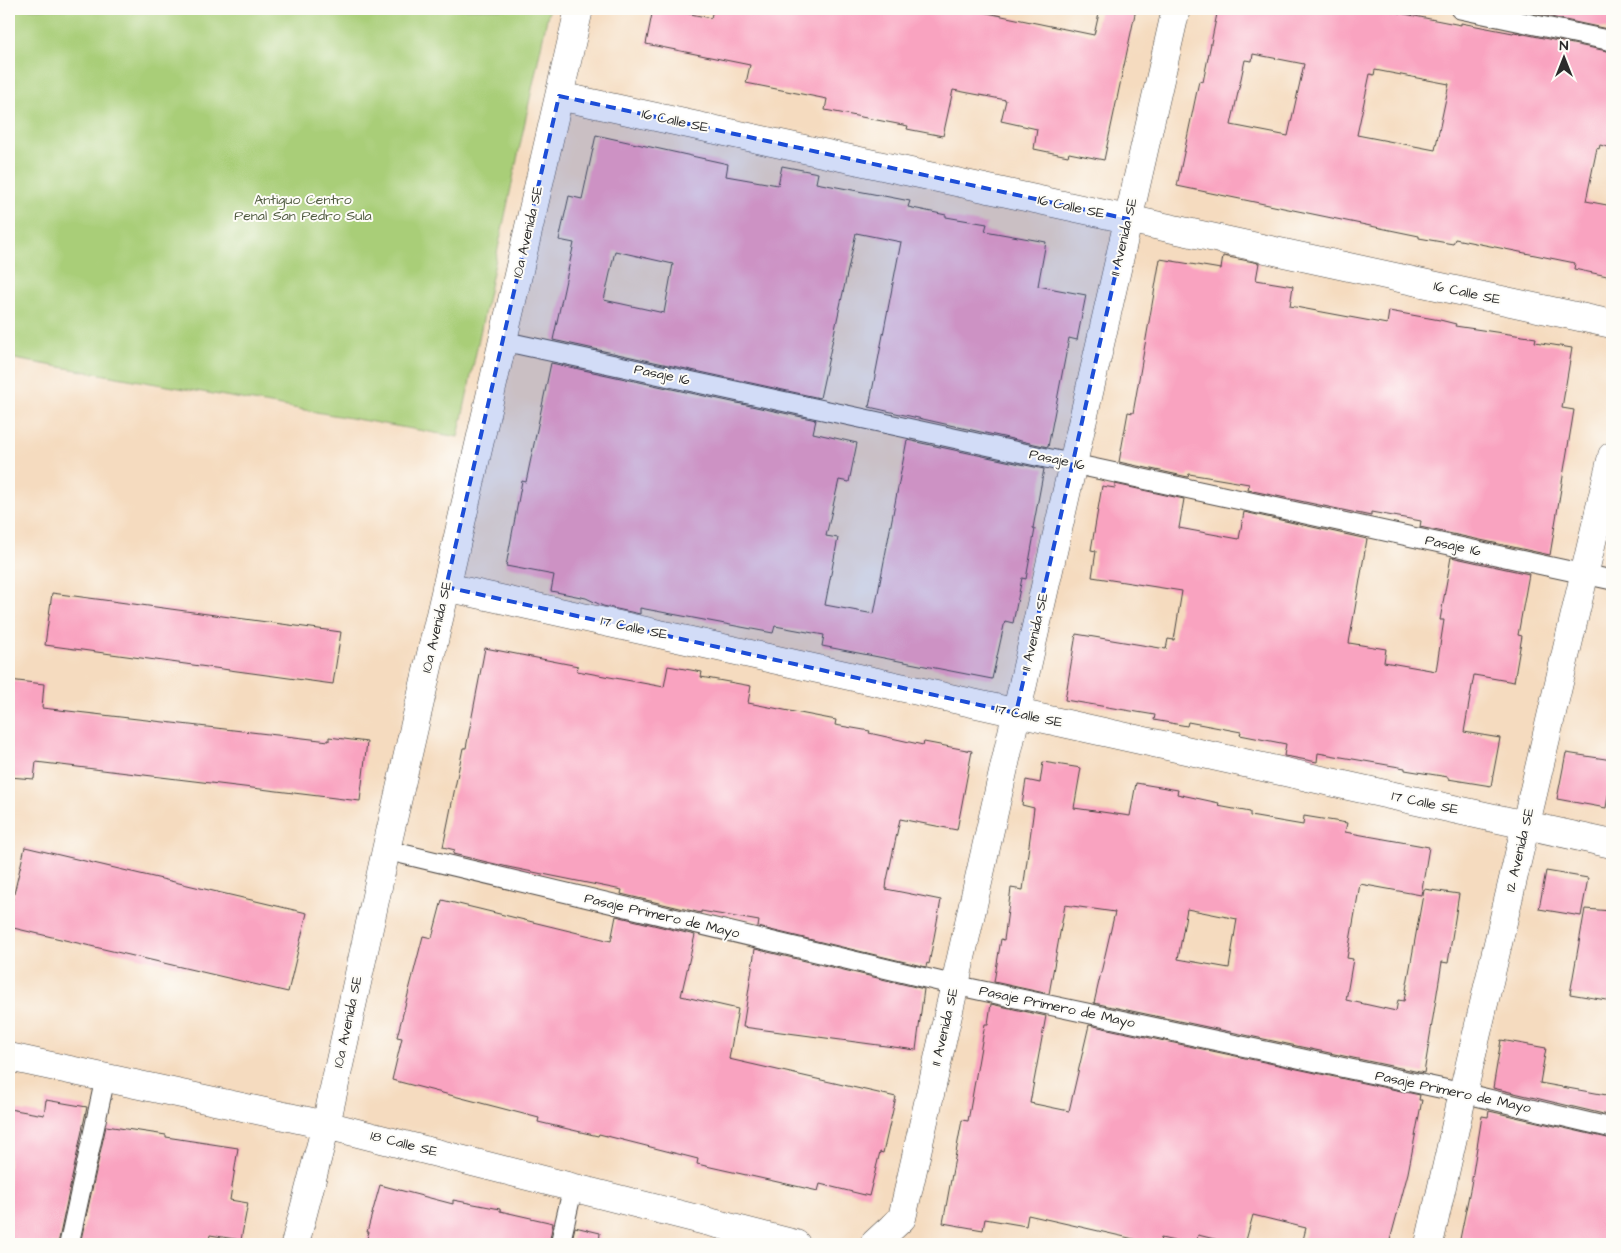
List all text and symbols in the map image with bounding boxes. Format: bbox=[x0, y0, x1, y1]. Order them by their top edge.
north arrow bbox=[1538, 32, 1588, 82]
text: N bbox=[1560, 36, 1569, 56]
street label: 16 Calle SE bbox=[640, 104, 711, 138]
street label: 10a Avenida SE bbox=[508, 184, 548, 280]
park label: Antiguo Centro Penal San Pedro Sula bbox=[234, 190, 372, 226]
street label: 16 Calle SE bbox=[1036, 190, 1107, 224]
street label: 11 Avenida SE bbox=[1105, 195, 1143, 278]
street label: 16 Calle SE bbox=[1432, 276, 1503, 310]
street label: Pasaje 16 bbox=[632, 359, 692, 391]
street label: Pasaje 16 bbox=[1027, 444, 1087, 476]
street label: Pasaje 16 bbox=[1423, 530, 1483, 562]
street label: 10a Avenida SE bbox=[417, 579, 457, 675]
street label: 11 Avenida SE bbox=[1016, 590, 1054, 673]
street label: 17 Calle SE bbox=[599, 611, 670, 645]
street label: 17 Calle SE bbox=[994, 699, 1065, 733]
street label: 17 Calle SE bbox=[1390, 786, 1461, 820]
street label: 12 Avenida SE bbox=[1501, 805, 1540, 894]
street label: Pasaje Primero de Mayo bbox=[582, 888, 742, 944]
street label: 10a Avenida SE bbox=[329, 974, 368, 1070]
street label: Pasaje Primero de Mayo bbox=[977, 981, 1137, 1033]
street label: 11 Avenida SE bbox=[926, 985, 964, 1068]
street label: Pasaje Primero de Mayo bbox=[1373, 1066, 1533, 1118]
street label: 18 Calle SE bbox=[368, 1126, 440, 1162]

